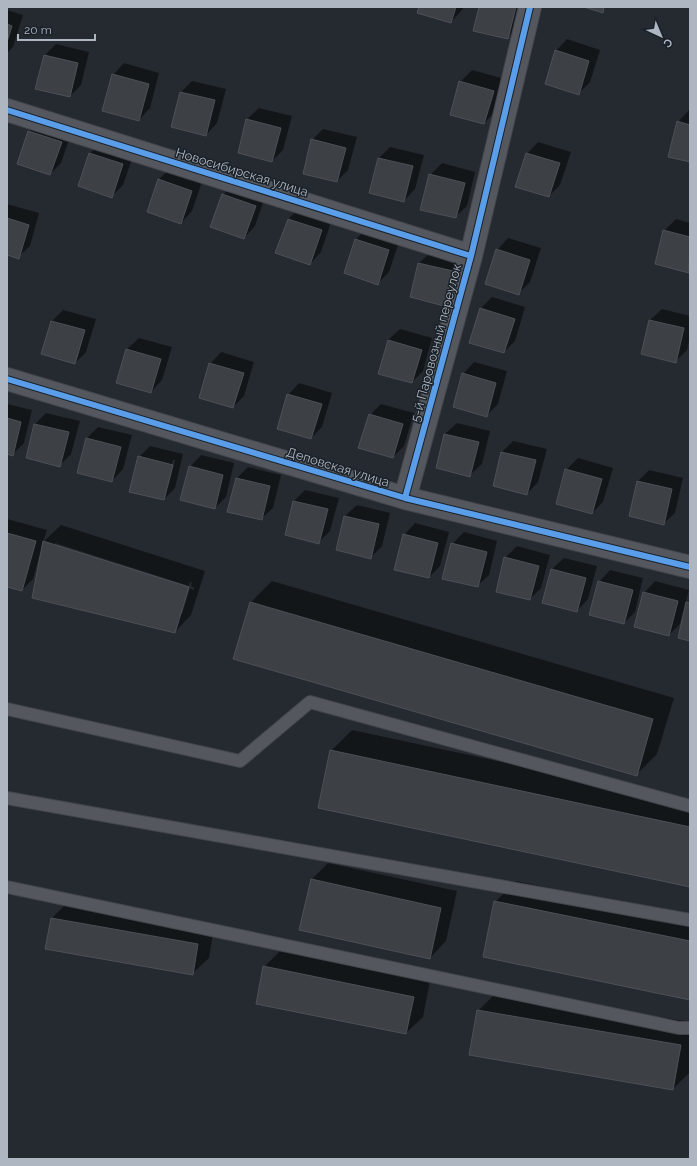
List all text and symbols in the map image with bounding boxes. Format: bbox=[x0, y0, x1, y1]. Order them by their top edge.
scale bar bbox=[18, 16, 95, 42]
north arrow bbox=[641, 16, 681, 56]
text: 20 m bbox=[24, 23, 52, 37]
text: С bbox=[660, 36, 675, 50]
street label: Новосибирская улица bbox=[174, 145, 310, 199]
street label: 5-й Паровозный переулок bbox=[408, 262, 464, 424]
street label: Деповская улица bbox=[285, 444, 391, 490]

